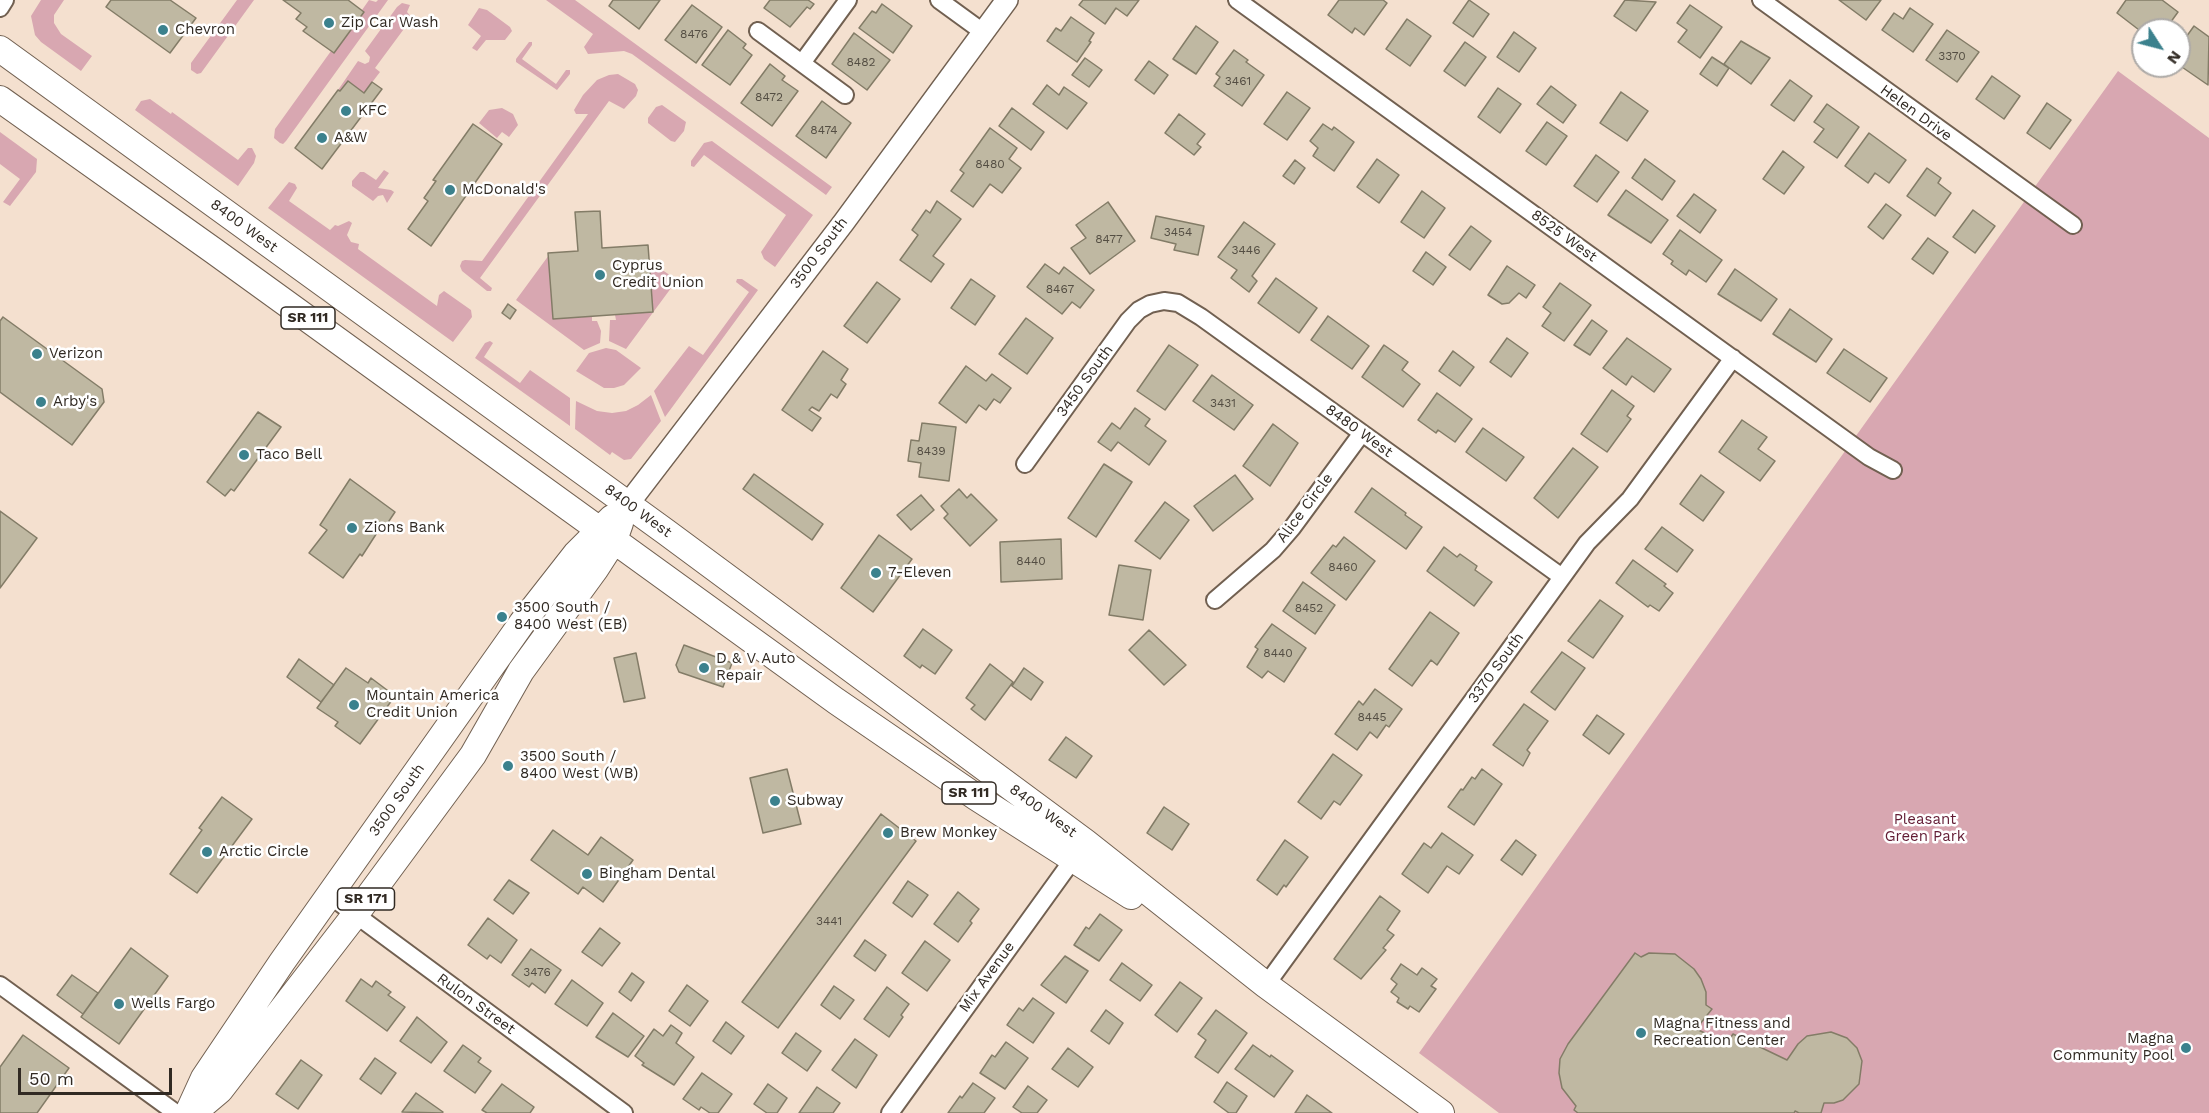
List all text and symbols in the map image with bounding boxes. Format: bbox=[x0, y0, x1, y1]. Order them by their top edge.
place label: Zip Car Wash bbox=[341, 14, 438, 32]
marker: Zip Car Wash bbox=[322, 16, 336, 30]
north arrow bbox=[2131, 18, 2191, 78]
place label: Chevron bbox=[175, 21, 235, 39]
marker: Chevron bbox=[156, 23, 170, 37]
house number: 8476 bbox=[680, 27, 708, 41]
text: N bbox=[2163, 47, 2186, 68]
house number: 3370 bbox=[1938, 49, 1966, 63]
house number: 8482 bbox=[846, 55, 876, 69]
house number: 3461 bbox=[1225, 74, 1251, 88]
street label: Helen Drive bbox=[1877, 81, 1955, 145]
house number: 8472 bbox=[755, 90, 783, 104]
place label: KFC bbox=[358, 102, 387, 120]
marker: KFC bbox=[339, 104, 353, 118]
house number: 8474 bbox=[810, 123, 838, 137]
place label: A&W bbox=[334, 129, 367, 147]
marker: A&W bbox=[315, 131, 329, 145]
house number: 8480 bbox=[975, 157, 1005, 171]
place label: McDonald's bbox=[462, 181, 546, 199]
marker: McDonald's bbox=[443, 183, 457, 197]
street label: 8400 West bbox=[207, 196, 281, 256]
street label: 8525 West bbox=[1527, 206, 1601, 266]
street label: 3500 South bbox=[786, 214, 852, 292]
house number: 3454 bbox=[1164, 225, 1192, 239]
house number: 8477 bbox=[1095, 232, 1123, 246]
house number: 3446 bbox=[1232, 243, 1260, 257]
place label: Cyprus Credit Union bbox=[612, 257, 704, 292]
marker: Cyprus Credit Union bbox=[593, 268, 607, 282]
house number: 8467 bbox=[1046, 282, 1074, 296]
road number: SR 111 bbox=[281, 307, 335, 329]
street label: 3450 South bbox=[1053, 342, 1117, 420]
place label: Verizon bbox=[49, 345, 103, 363]
marker: Verizon bbox=[30, 347, 44, 361]
place label: Arby's bbox=[53, 393, 97, 411]
marker: Arby's bbox=[34, 395, 48, 409]
house number: 3431 bbox=[1210, 396, 1236, 410]
street label: 8480 West bbox=[1322, 401, 1396, 461]
house number: 8439 bbox=[916, 444, 946, 458]
place label: Taco Bell bbox=[256, 446, 322, 464]
marker: Taco Bell bbox=[237, 448, 251, 462]
street label: Alice Circle bbox=[1273, 470, 1337, 546]
street label: 8400 West bbox=[601, 481, 675, 541]
place label: Zions Bank bbox=[364, 519, 445, 537]
marker: Zions Bank bbox=[345, 521, 359, 535]
house number: 8440 bbox=[1016, 554, 1046, 568]
house number: 8460 bbox=[1328, 560, 1358, 574]
place label: 7-Eleven bbox=[888, 564, 952, 582]
marker: 7-Eleven bbox=[869, 566, 883, 580]
place label: 3500 South / 8400 West (EB) bbox=[514, 599, 627, 634]
house number: 8452 bbox=[1295, 601, 1323, 615]
marker: 3500 South / 8400 West (EB) bbox=[495, 610, 509, 624]
street label: 3370 South bbox=[1464, 629, 1528, 707]
house number: 8440 bbox=[1263, 646, 1293, 660]
place label: D & V Auto Repair bbox=[716, 650, 796, 685]
marker: D & V Auto Repair bbox=[697, 661, 711, 675]
place label: Mountain America Credit Union bbox=[366, 687, 499, 722]
marker: Mountain America Credit Union bbox=[347, 698, 361, 712]
house number: 8445 bbox=[1357, 710, 1387, 724]
place label: 3500 South / 8400 West (WB) bbox=[520, 748, 638, 783]
marker: 3500 South / 8400 West (WB) bbox=[501, 759, 515, 773]
street label: 3500 South bbox=[365, 760, 429, 840]
street label: 8400 West bbox=[1006, 781, 1080, 841]
road number: SR 111 bbox=[942, 782, 996, 804]
place label: Subway bbox=[787, 792, 843, 810]
marker: Subway bbox=[768, 794, 782, 808]
park label: Pleasant Green Park bbox=[1885, 811, 1965, 846]
place label: Brew Monkey bbox=[900, 824, 997, 842]
marker: Brew Monkey bbox=[881, 826, 895, 840]
place label: Arctic Circle bbox=[219, 843, 309, 861]
marker: Arctic Circle bbox=[200, 845, 214, 859]
place label: Bingham Dental bbox=[599, 865, 715, 883]
marker: Bingham Dental bbox=[580, 867, 594, 881]
road number: SR 171 bbox=[338, 888, 394, 910]
house number: 3441 bbox=[816, 914, 842, 928]
street label: Mix Avenue bbox=[955, 938, 1019, 1016]
house number: 3476 bbox=[523, 965, 551, 979]
street label: Rulon Street bbox=[433, 970, 519, 1038]
place label: Wells Fargo bbox=[131, 995, 215, 1013]
marker: Wells Fargo bbox=[112, 997, 126, 1011]
place label: Magna Fitness and Recreation Center bbox=[1653, 1015, 1791, 1050]
marker: Magna Fitness and Recreation Center bbox=[1634, 1026, 1648, 1040]
place label: Magna Community Pool bbox=[2053, 1030, 2174, 1065]
marker: Magna Community Pool bbox=[2179, 1041, 2193, 1055]
scale bar bbox=[21, 1056, 176, 1094]
text: 50 m bbox=[29, 1068, 74, 1089]

